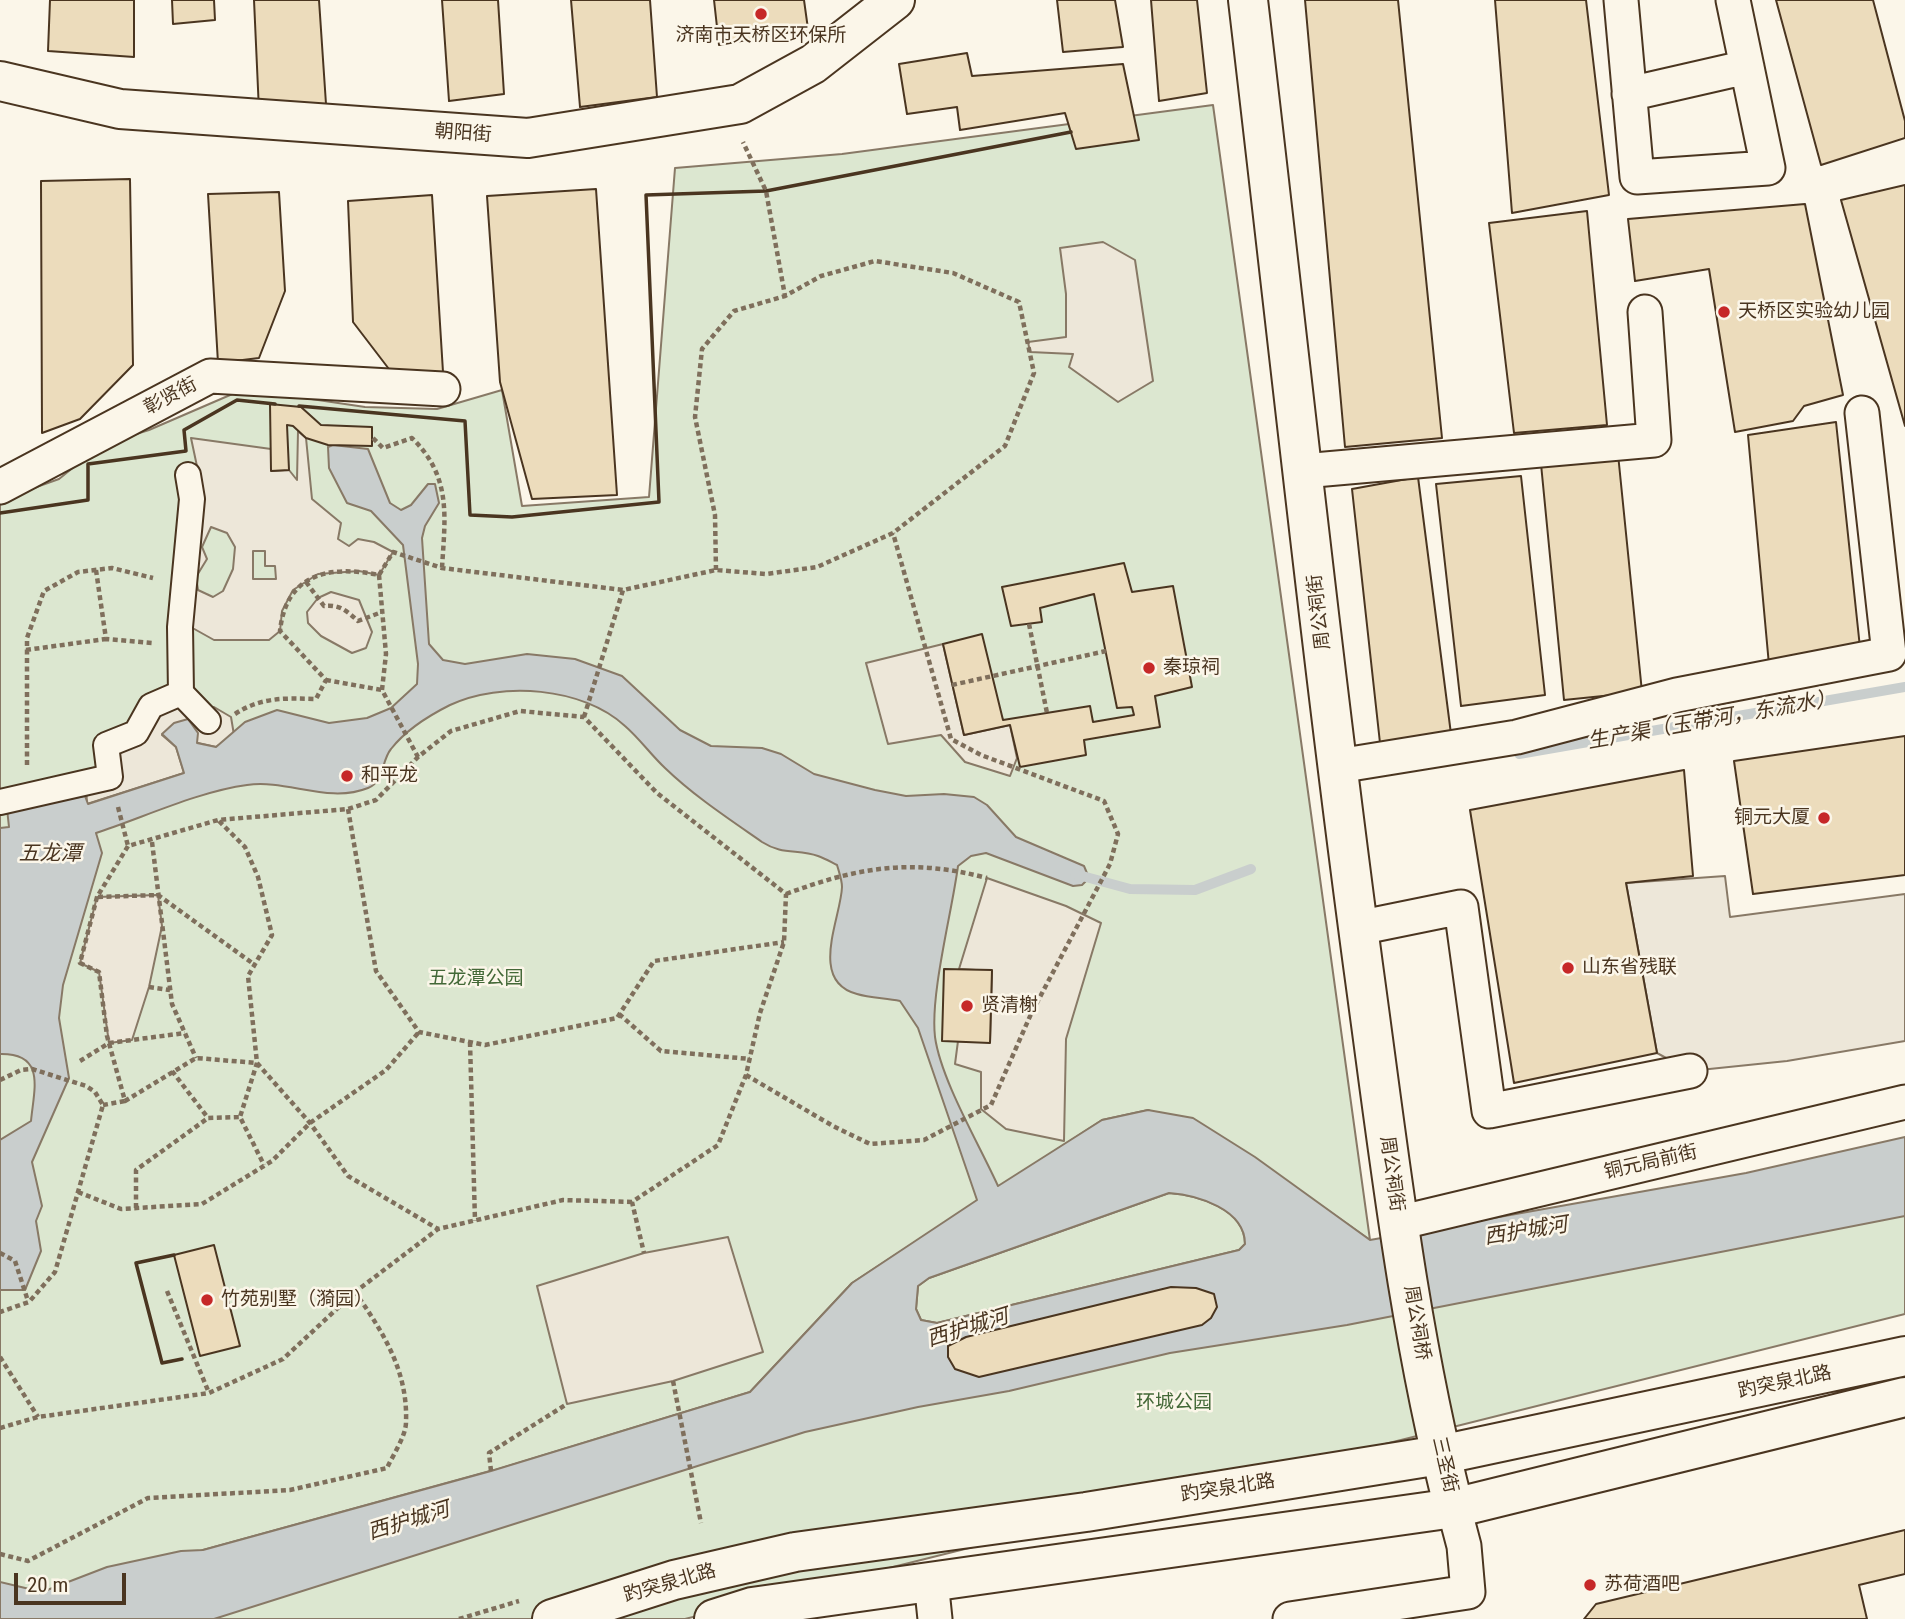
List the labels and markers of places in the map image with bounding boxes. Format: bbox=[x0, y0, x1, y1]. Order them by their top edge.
marker: 济南市天桥区环保所 bbox=[753, 6, 769, 22]
place label: 济南市天桥区环保所 bbox=[676, 25, 846, 47]
place label: 天桥区实验幼儿园 bbox=[1738, 301, 1890, 323]
marker: 天桥区实验幼儿园 bbox=[1716, 304, 1732, 320]
place label: 秦琼祠 bbox=[1163, 657, 1220, 679]
marker: 秦琼祠 bbox=[1141, 660, 1157, 676]
place label: 和平龙 bbox=[361, 765, 418, 787]
marker: 和平龙 bbox=[339, 768, 355, 784]
place label: 铜元大厦 bbox=[1734, 807, 1810, 829]
marker: 铜元大厦 bbox=[1816, 810, 1832, 826]
place label: 山东省残联 bbox=[1582, 957, 1677, 979]
marker: 山东省残联 bbox=[1560, 960, 1576, 976]
place label: 贤清榭 bbox=[981, 995, 1038, 1017]
marker: 贤清榭 bbox=[959, 998, 975, 1014]
place label: 竹苑别墅（漪园） bbox=[221, 1289, 373, 1311]
marker: 竹苑别墅（漪园） bbox=[199, 1292, 215, 1308]
place label: 苏荷酒吧 bbox=[1604, 1574, 1680, 1596]
marker: 苏荷酒吧 bbox=[1582, 1577, 1598, 1593]

